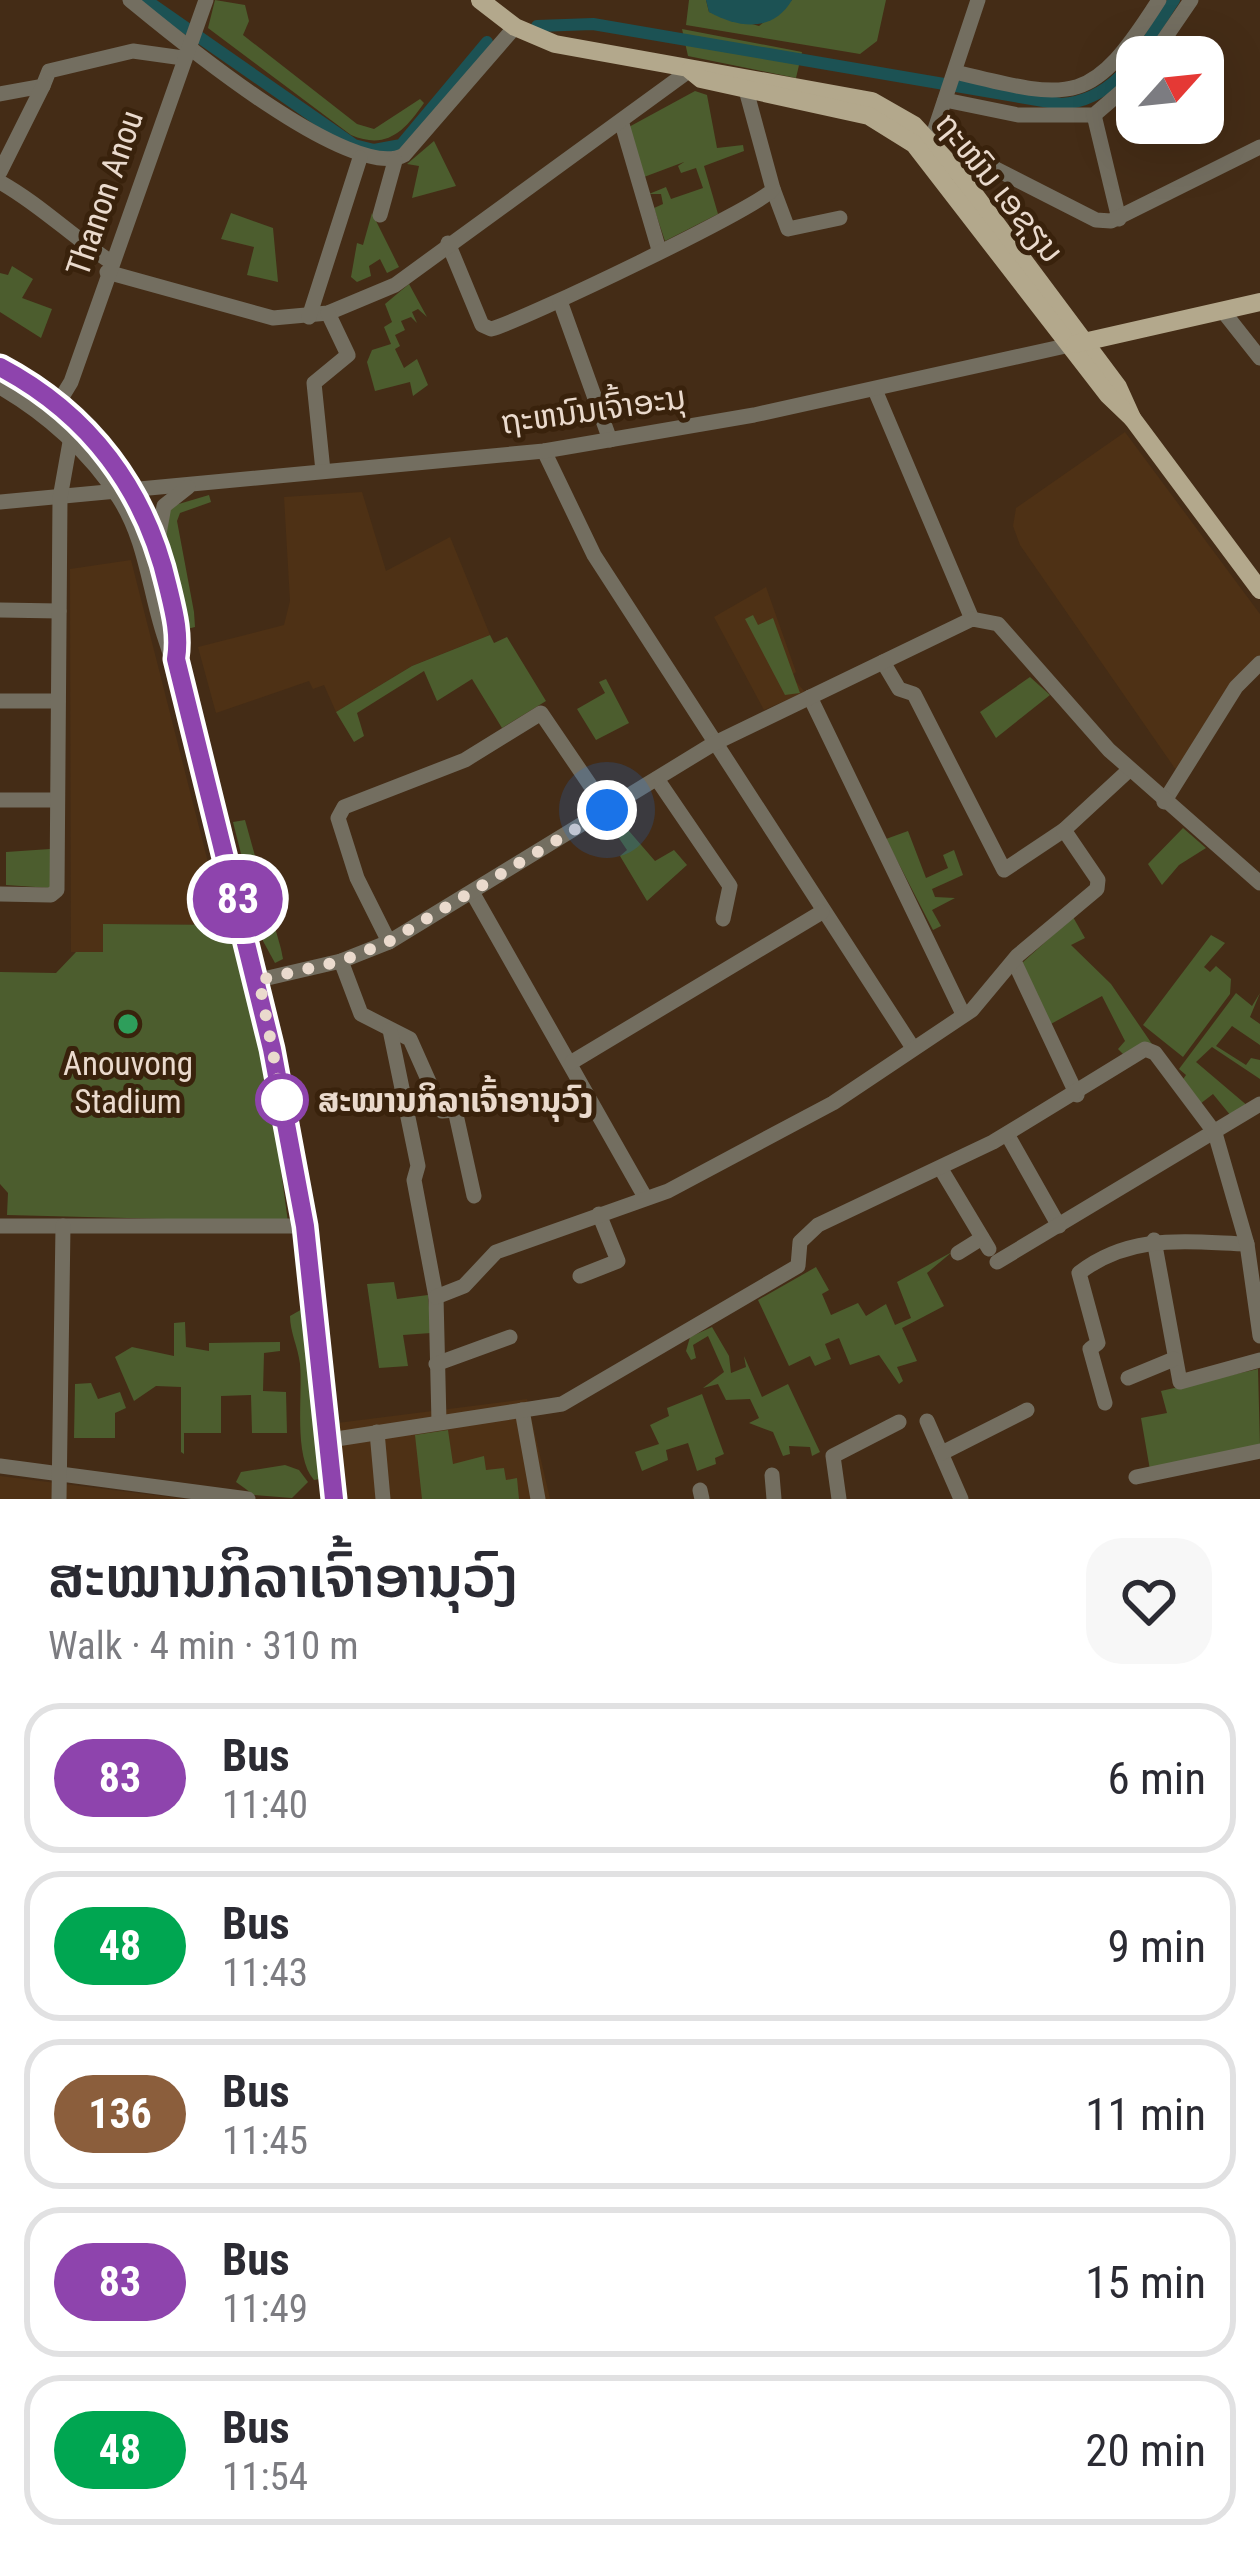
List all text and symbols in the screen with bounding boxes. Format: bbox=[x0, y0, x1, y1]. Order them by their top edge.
north arrow bbox=[1116, 36, 1224, 144]
map controls bbox=[1116, 36, 1224, 144]
street label: ຖະໜົນ ເອຊຽນ bbox=[927, 104, 1072, 271]
street label: Thanon Anou bbox=[58, 105, 151, 281]
street label: ຖະຫນົນເຈົ້າອະນຸ bbox=[497, 373, 689, 444]
your location bbox=[577, 780, 637, 840]
line badge: 83 bbox=[184, 860, 292, 938]
text: 83 bbox=[217, 874, 259, 923]
marker: Anouvong Stadium bbox=[115, 1011, 141, 1037]
place label: Anouvong Stadium bbox=[63, 1044, 193, 1121]
marker: ສະໝານກິລາເຈົ້າອານຸວົງ bbox=[257, 1075, 307, 1125]
place label: ສະໝານກິລາເຈົ້າອານຸວົງ bbox=[318, 1075, 593, 1122]
button: heart bbox=[1086, 1538, 1212, 1664]
text: ສະໝານກິລາເຈົ້າອານຸວົງ bbox=[48, 1544, 518, 1611]
text: Walk · 4 min · 310 m bbox=[48, 1623, 359, 1669]
text: Bus bbox=[222, 1729, 290, 1782]
text: 6 min bbox=[1107, 1752, 1206, 1805]
text: 83 bbox=[99, 1753, 141, 1802]
text: 11:40 bbox=[222, 1782, 308, 1828]
text: Bus bbox=[222, 1897, 290, 1950]
text: 9 min bbox=[1107, 1920, 1206, 1973]
text: 48 bbox=[99, 1921, 141, 1970]
text: 11:43 bbox=[222, 1950, 308, 1996]
text: Bus bbox=[222, 2065, 290, 2118]
text: 11 min bbox=[1085, 2088, 1206, 2141]
text: 136 bbox=[88, 2089, 152, 2138]
text: 11:45 bbox=[222, 2118, 308, 2164]
text: Bus bbox=[222, 2233, 290, 2286]
text: 15 min bbox=[1085, 2256, 1206, 2309]
text: 83 bbox=[99, 2257, 141, 2306]
text: 11:49 bbox=[222, 2286, 308, 2332]
text: Bus bbox=[222, 2401, 290, 2454]
text: 20 min bbox=[1085, 2424, 1206, 2477]
text: 48 bbox=[99, 2425, 141, 2474]
text: 11:54 bbox=[222, 2454, 308, 2500]

